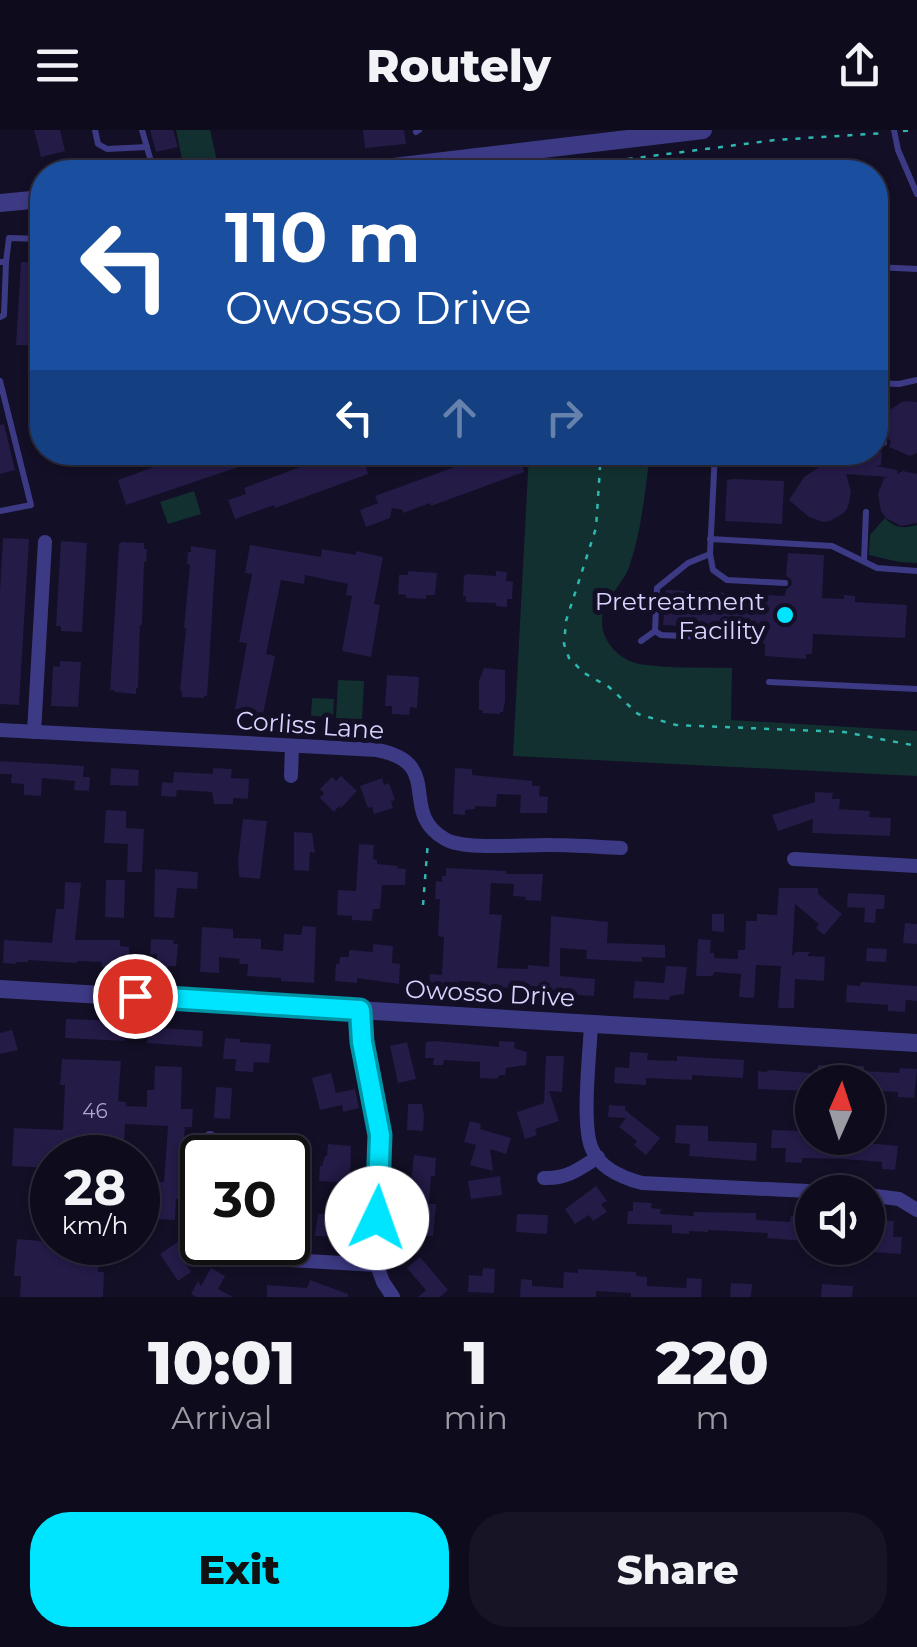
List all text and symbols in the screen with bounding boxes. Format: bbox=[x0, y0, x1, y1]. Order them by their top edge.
icon: menu bbox=[30, 38, 85, 93]
text: Routely bbox=[366, 38, 551, 93]
icon: share bbox=[832, 38, 887, 93]
text: 110 m bbox=[225, 194, 421, 280]
icon: left bbox=[60, 200, 190, 330]
text: Owosso Drive bbox=[225, 280, 532, 335]
icon: left bbox=[327, 390, 382, 445]
icon: ahead bbox=[432, 390, 487, 445]
icon: right bbox=[537, 390, 592, 445]
place label: Pretreatment Facility bbox=[595, 586, 765, 645]
marker: Pretreatment Facility bbox=[774, 604, 796, 626]
street label: Corliss Lane bbox=[235, 705, 385, 745]
pin bbox=[93, 954, 178, 1039]
icon: arrive bbox=[108, 969, 163, 1024]
street label: Owosso Drive bbox=[404, 974, 576, 1012]
north arrow bbox=[795, 1065, 885, 1155]
map controls bbox=[795, 1065, 885, 1265]
house number: 46 bbox=[82, 1099, 108, 1123]
speed limit sign: 30 bbox=[180, 1135, 310, 1265]
text: 28 bbox=[64, 1157, 126, 1218]
position arrow bbox=[325, 1166, 429, 1270]
button: sound bbox=[795, 1175, 885, 1265]
text: km/h bbox=[62, 1210, 128, 1240]
text: 10:01 bbox=[148, 1326, 295, 1399]
text: 1 bbox=[464, 1326, 488, 1399]
text: 220 bbox=[656, 1326, 769, 1399]
text: Arrival bbox=[171, 1398, 272, 1437]
text: min bbox=[444, 1398, 508, 1437]
text: m bbox=[695, 1398, 729, 1437]
button: Exit bbox=[30, 1512, 449, 1627]
button: Share bbox=[469, 1512, 887, 1627]

